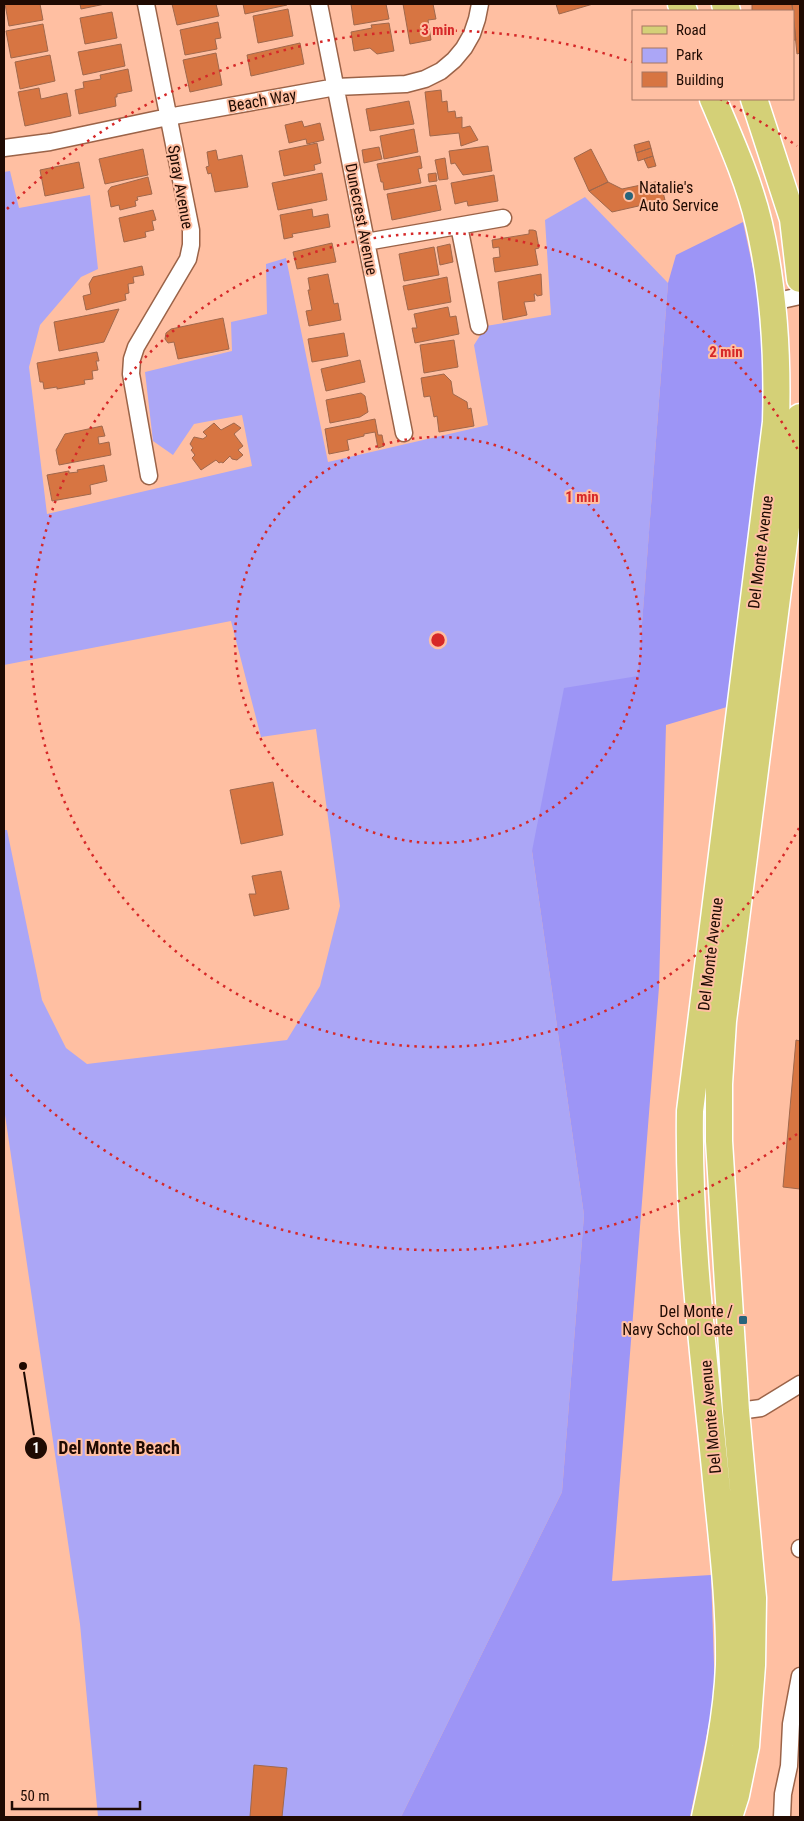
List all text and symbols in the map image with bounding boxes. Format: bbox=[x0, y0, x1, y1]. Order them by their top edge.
legend bbox=[632, 10, 794, 100]
text: 3 min bbox=[421, 21, 455, 39]
text: Road bbox=[676, 21, 706, 39]
text: Park bbox=[676, 46, 703, 64]
text: Building bbox=[676, 71, 724, 89]
street label: Beach Way bbox=[227, 85, 298, 116]
street label: Spray Avenue bbox=[164, 144, 197, 230]
street label: Dunecrest Avenue bbox=[341, 162, 382, 277]
place label: Natalie's Auto Service bbox=[639, 178, 718, 215]
marker: Natalie's Auto Service bbox=[623, 190, 635, 202]
text: 2 min bbox=[709, 343, 743, 361]
text: 1 min bbox=[565, 488, 599, 506]
street label: Del Monte Avenue bbox=[744, 494, 777, 610]
centre of rings bbox=[429, 631, 447, 649]
street label: Del Monte Avenue bbox=[694, 896, 727, 1012]
place label: Del Monte / Navy School Gate bbox=[622, 1302, 733, 1339]
marker: Del Monte / Navy School Gate bbox=[737, 1314, 749, 1326]
street label: Del Monte Avenue bbox=[696, 1359, 725, 1474]
callout: Del Monte Beach bbox=[23, 1431, 190, 1464]
text: Del Monte Beach bbox=[58, 1437, 180, 1458]
text: 1 bbox=[32, 1439, 40, 1457]
scale bar bbox=[12, 1778, 140, 1810]
text: 50 m bbox=[20, 1787, 50, 1805]

